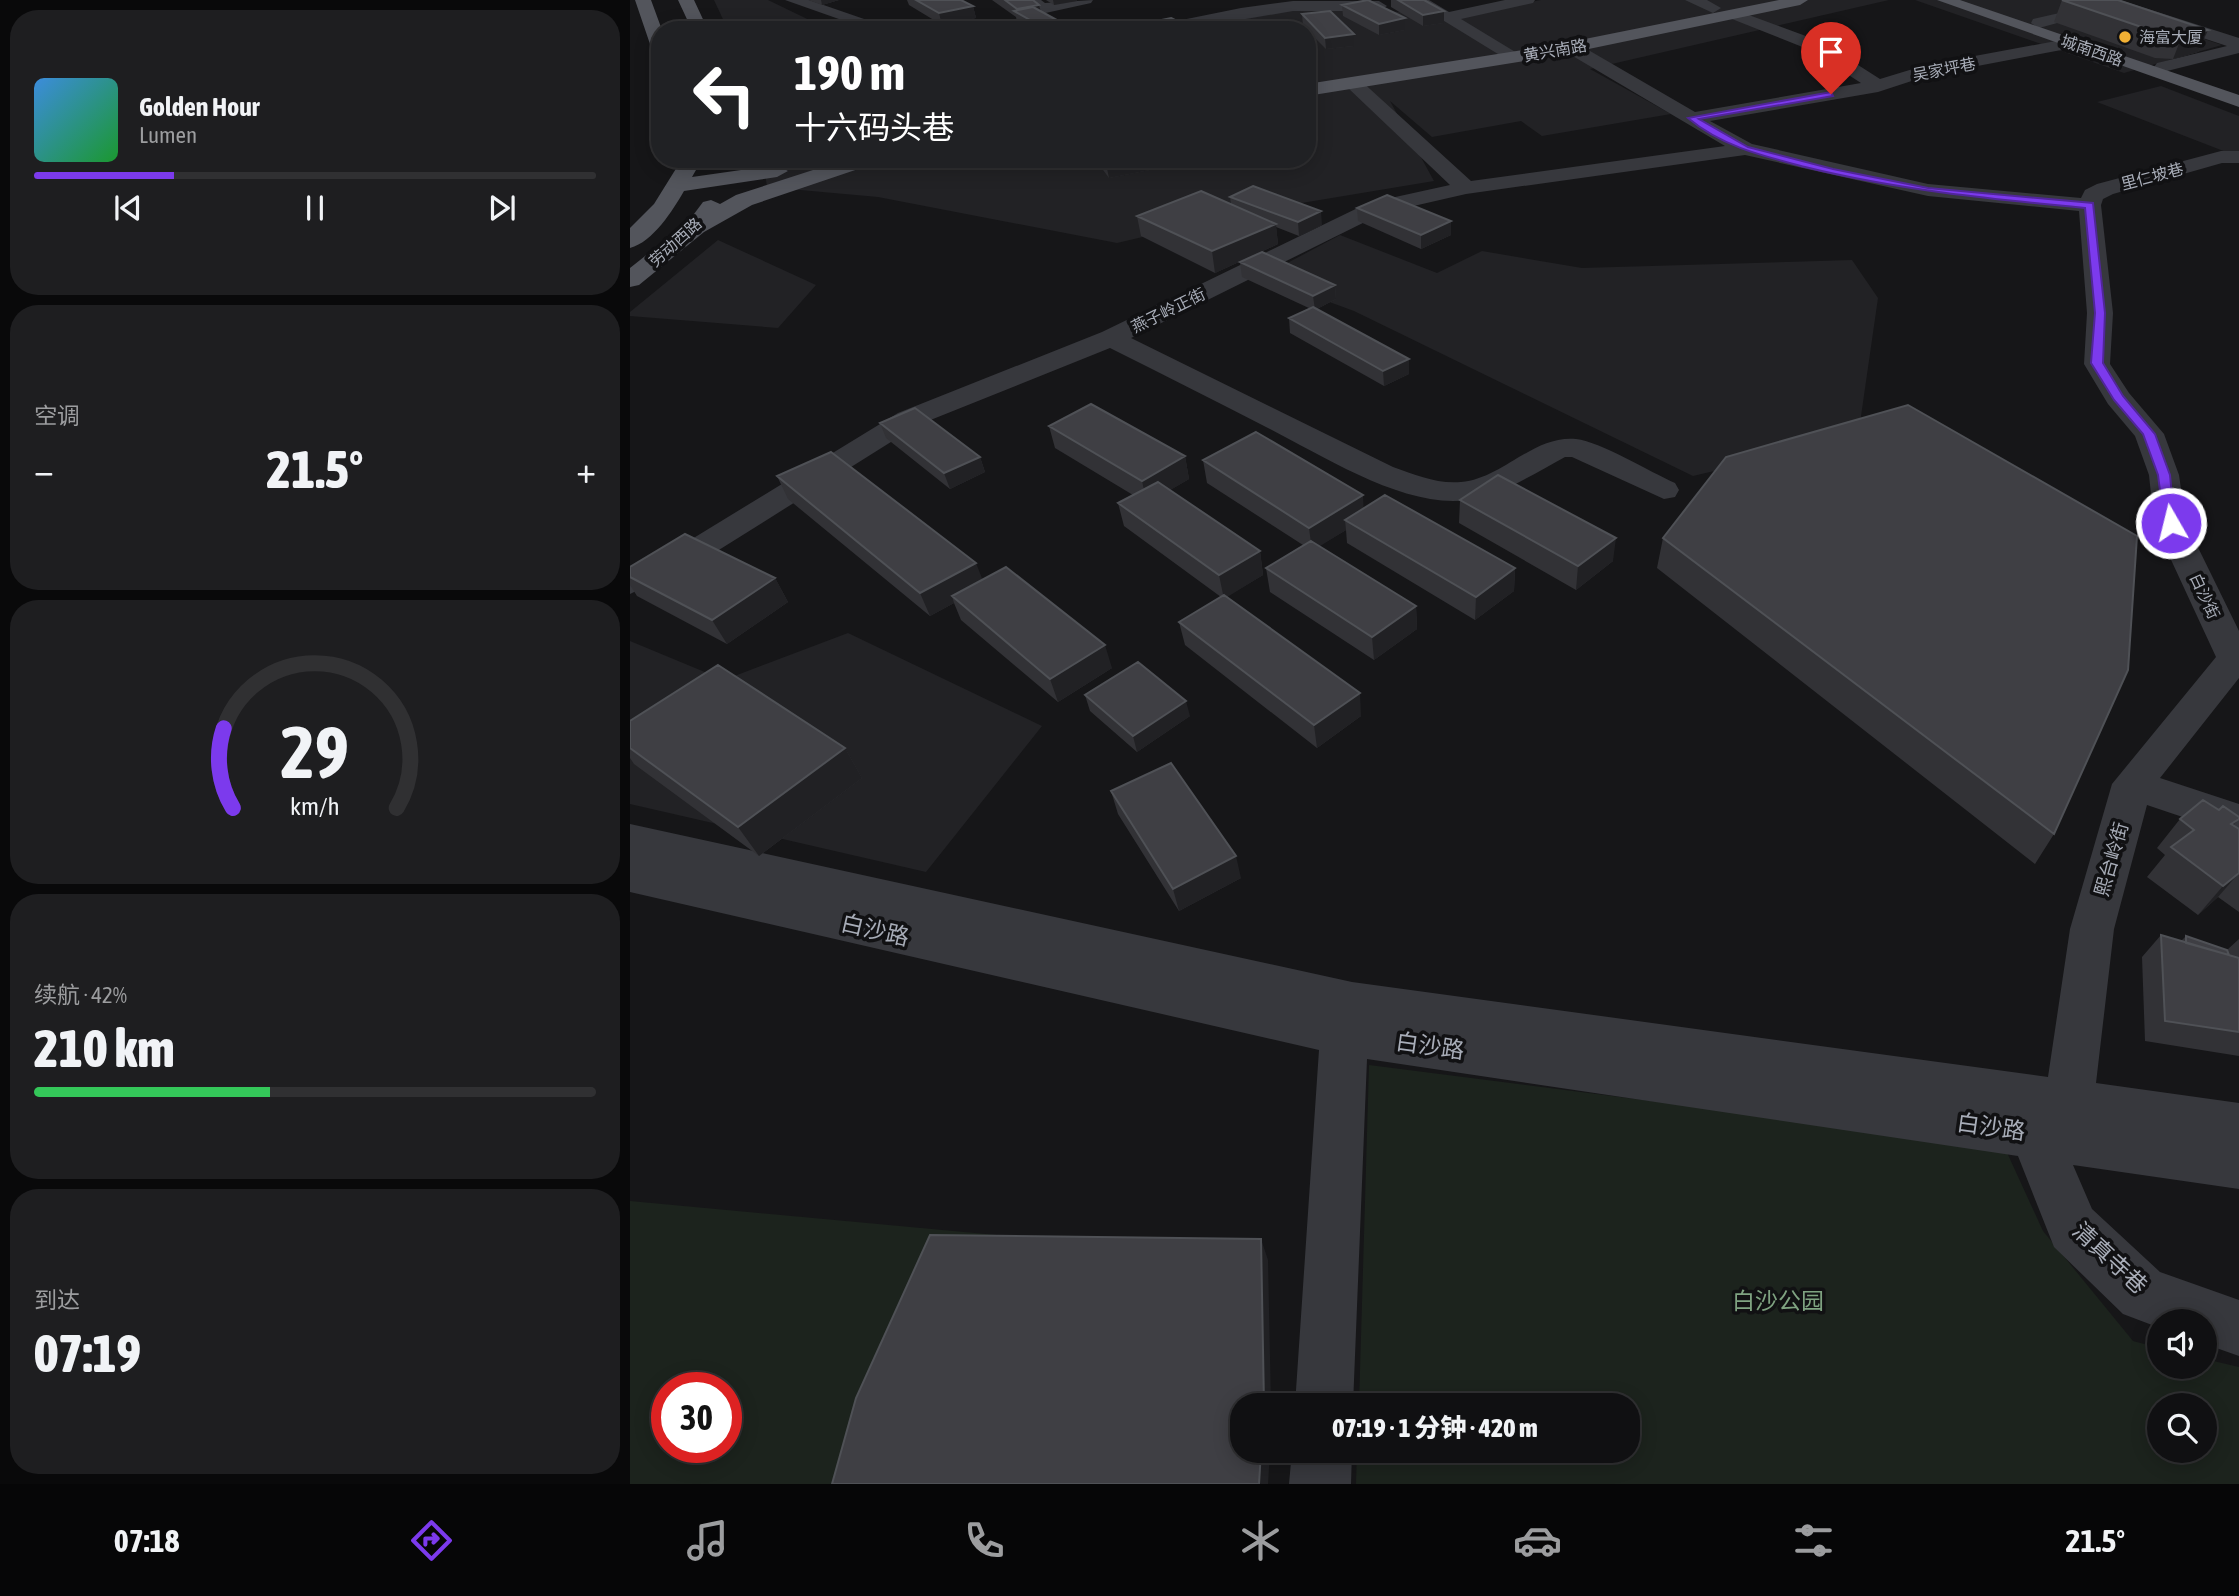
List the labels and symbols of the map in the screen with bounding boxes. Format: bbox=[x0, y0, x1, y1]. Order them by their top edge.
pin bbox=[1801, 22, 1861, 94]
place label: 海富大厦 bbox=[2139, 28, 2203, 46]
marker: 海富大厦 bbox=[2117, 29, 2133, 45]
street label: 城南西路 bbox=[2059, 31, 2125, 69]
street label: 黄兴南路 bbox=[1522, 36, 1588, 64]
street label: 吴家坪巷 bbox=[1911, 54, 1977, 84]
street label: 里仁坡巷 bbox=[2119, 159, 2185, 193]
street label: 劳动西路 bbox=[645, 214, 705, 270]
street label: 燕子岭正街 bbox=[1128, 284, 1208, 336]
position arrow bbox=[2134, 486, 2208, 560]
street label: 白沙街 bbox=[2187, 570, 2223, 622]
street label: 熙台岭街 bbox=[2090, 819, 2132, 899]
street label: 白沙路 bbox=[838, 910, 912, 950]
street label: 白沙路 bbox=[1394, 1028, 1466, 1064]
street label: 白沙路 bbox=[1955, 1109, 2027, 1145]
street label: 清真寺巷 bbox=[2067, 1217, 2153, 1299]
park label: 白沙公园 bbox=[1732, 1288, 1824, 1314]
speed limit sign: 30 bbox=[651, 1372, 742, 1463]

